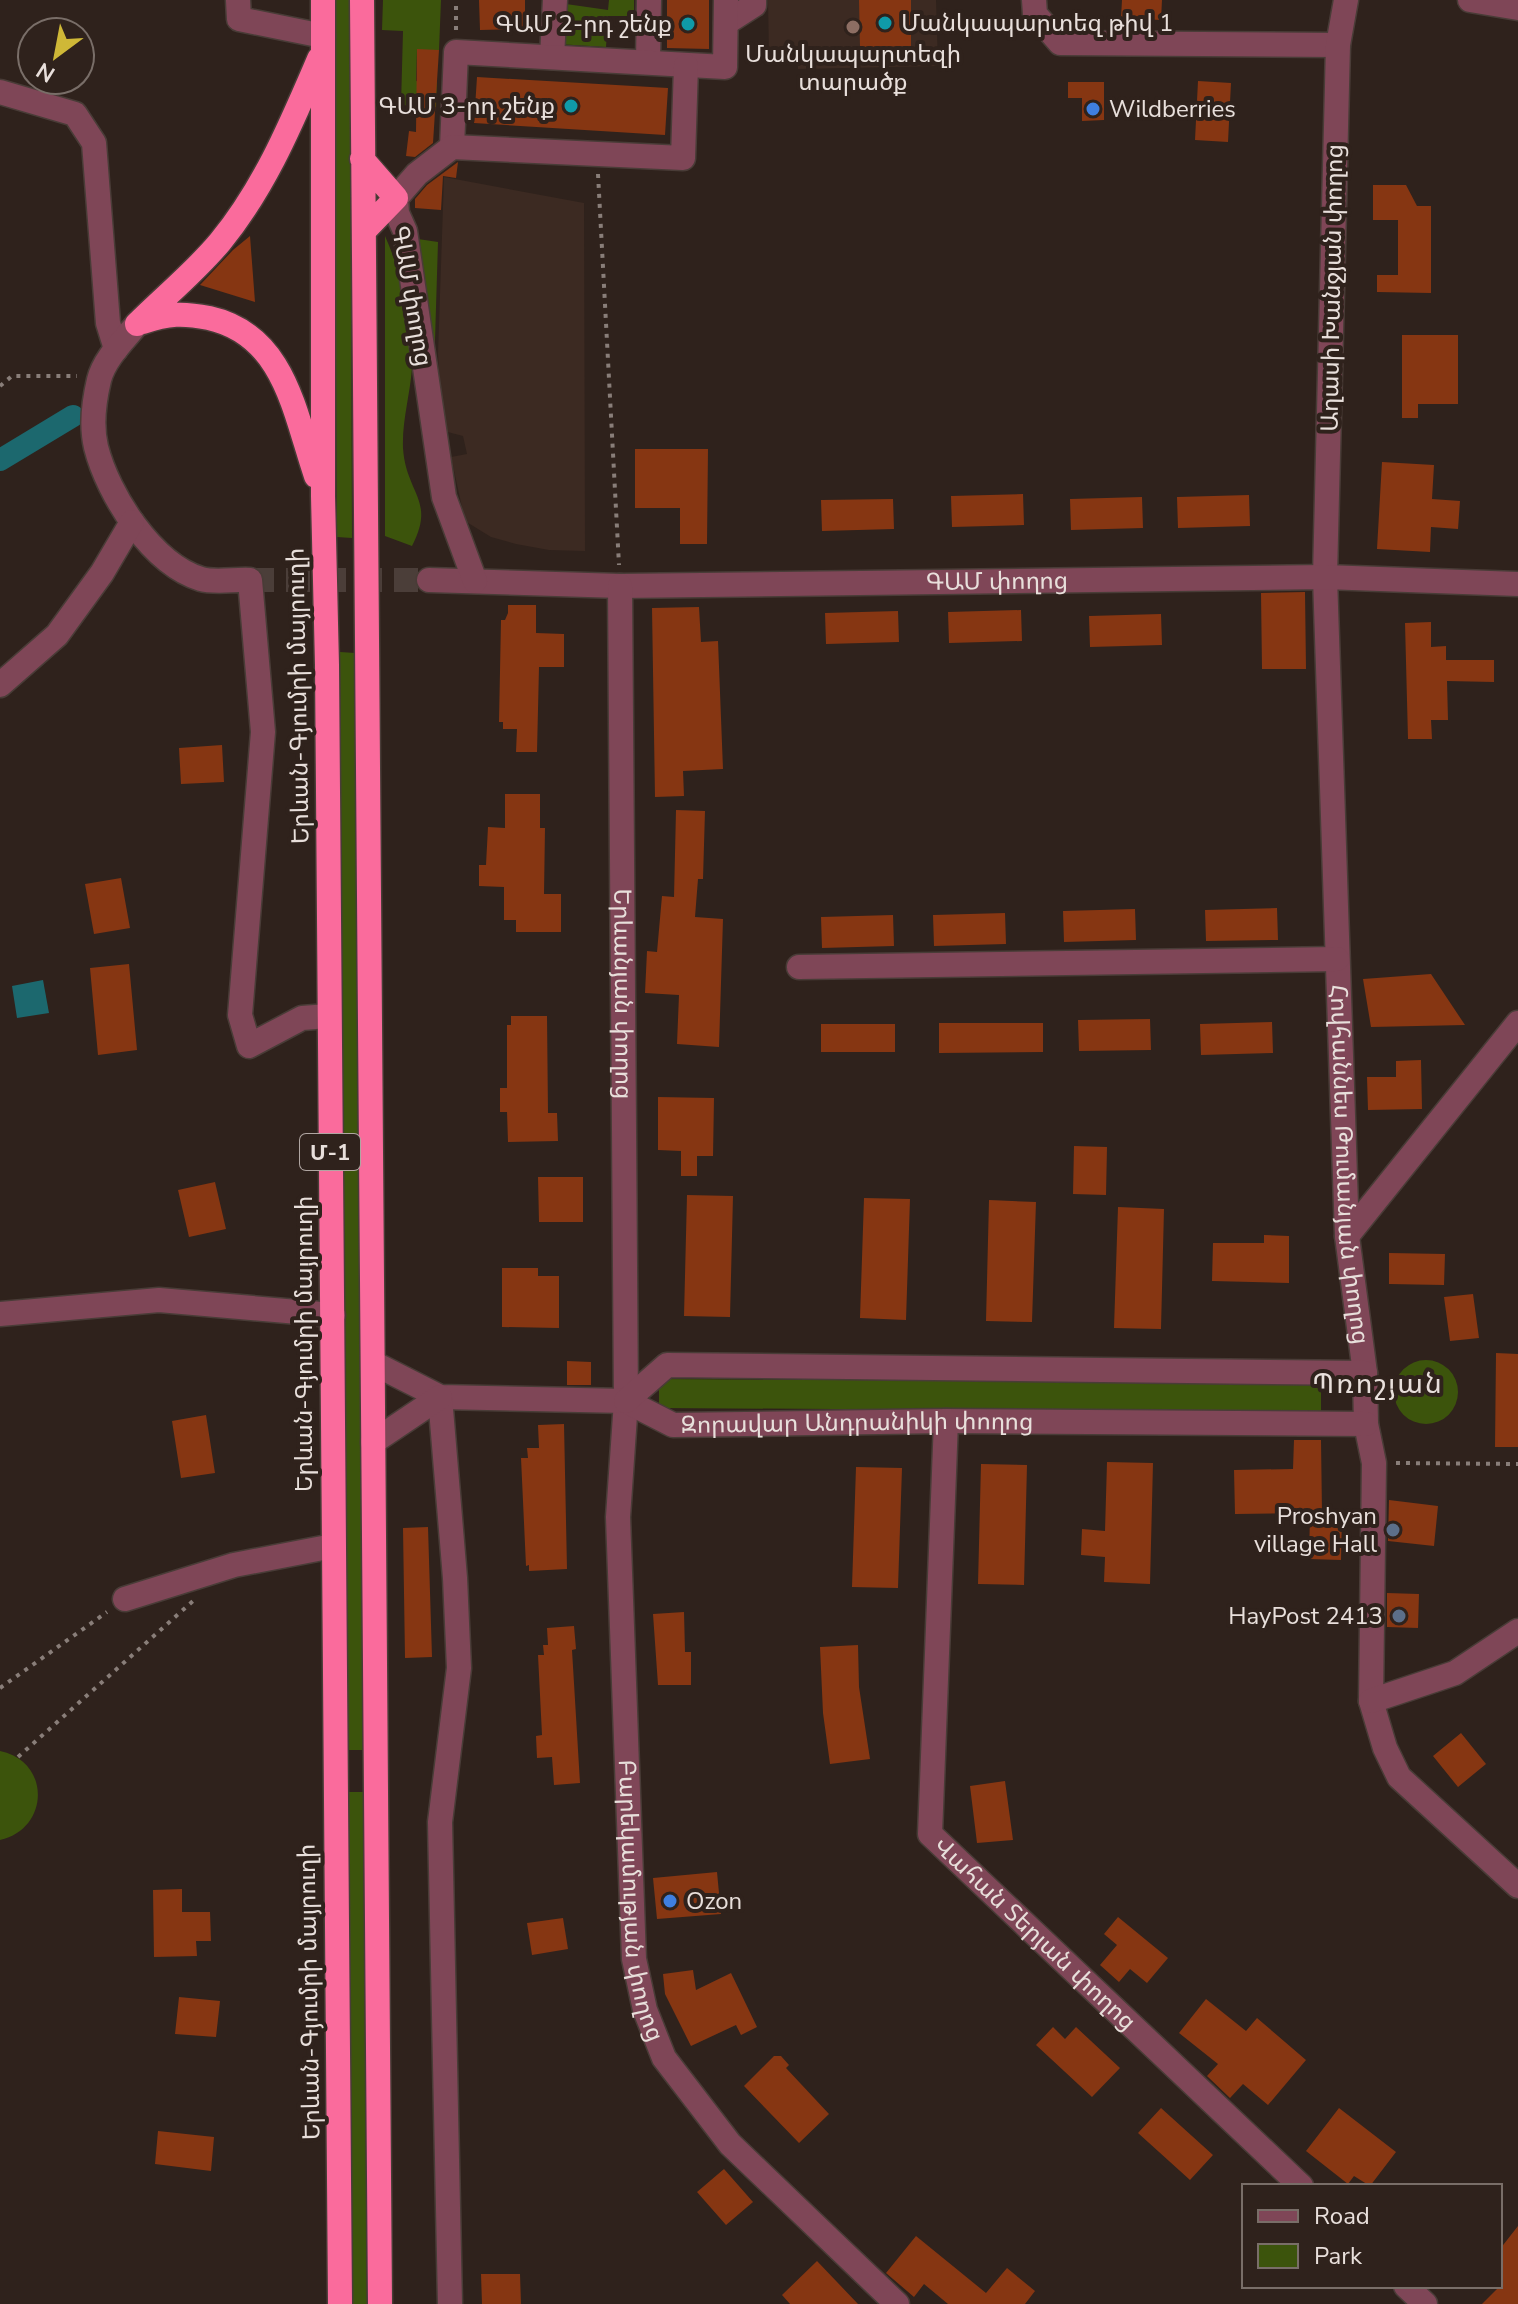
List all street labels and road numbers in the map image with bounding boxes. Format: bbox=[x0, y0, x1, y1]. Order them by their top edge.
street label: Աղասի Խանջյան փողոց bbox=[1313, 144, 1351, 432]
street label: ԳԱՄ փողոց bbox=[384, 223, 440, 369]
street label: Երևան-Գյումրի մայրուղի bbox=[279, 547, 317, 845]
street label: ԳԱՄ փողոց bbox=[925, 564, 1068, 598]
street label: Երևանյան փողոց bbox=[606, 888, 640, 1100]
street label: Հովհաննես Թումանյան փողոց bbox=[1323, 984, 1377, 1346]
road number: Մ-1 bbox=[300, 1134, 360, 1170]
street label: Երևան-Գյումրի մայրուղի bbox=[288, 1196, 320, 1492]
street label: Զորավար Անդրանիկի փողոց bbox=[680, 1405, 1033, 1441]
street label: Բարեկամության փողոց bbox=[611, 1759, 672, 2046]
street label: Վահան Տերյան փողոց bbox=[927, 1830, 1143, 2037]
street label: Երևան-Գյումրի մայրուղի bbox=[290, 1843, 328, 2141]

